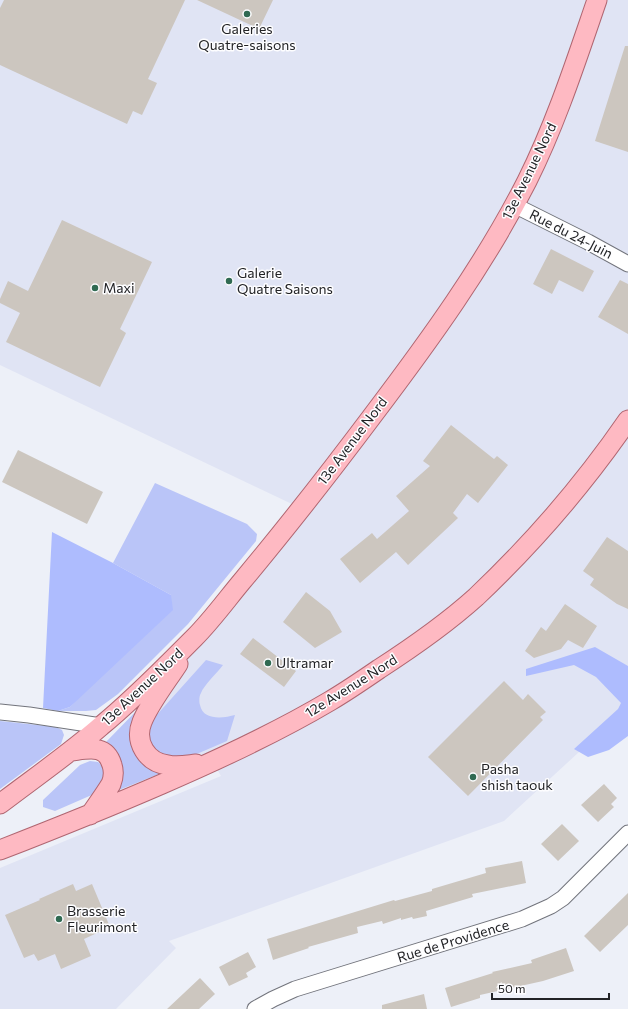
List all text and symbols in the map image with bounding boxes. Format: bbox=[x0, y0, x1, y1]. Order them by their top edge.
marker: Galeries Quatre-saisons bbox=[242, 9, 252, 19]
place label: Galeries Quatre-saisons bbox=[198, 20, 296, 53]
street label: 13e Avenue Nord bbox=[498, 120, 559, 222]
street label: Rue du 24-Juin bbox=[527, 205, 616, 262]
place label: Galerie Quatre Saisons bbox=[237, 264, 333, 297]
marker: Galerie Quatre Saisons bbox=[224, 276, 234, 286]
place label: Maxi bbox=[103, 279, 135, 296]
marker: Maxi bbox=[90, 283, 100, 293]
street label: 13e Avenue Nord bbox=[313, 393, 390, 488]
street label: 13e Avenue Nord bbox=[97, 644, 186, 729]
street label: 12e Avenue Nord bbox=[301, 650, 400, 721]
place label: Ultramar bbox=[276, 654, 334, 671]
marker: Ultramar bbox=[263, 658, 273, 668]
place label: Pasha shish taouk bbox=[481, 760, 553, 793]
marker: Pasha shish taouk bbox=[468, 772, 478, 782]
place label: Brasserie Fleurimont bbox=[67, 902, 138, 935]
marker: Brasserie Fleurimont bbox=[54, 914, 64, 924]
street label: Rue de Providence bbox=[395, 915, 511, 966]
scale bar bbox=[492, 975, 609, 1001]
text: 50 m bbox=[498, 981, 526, 995]

